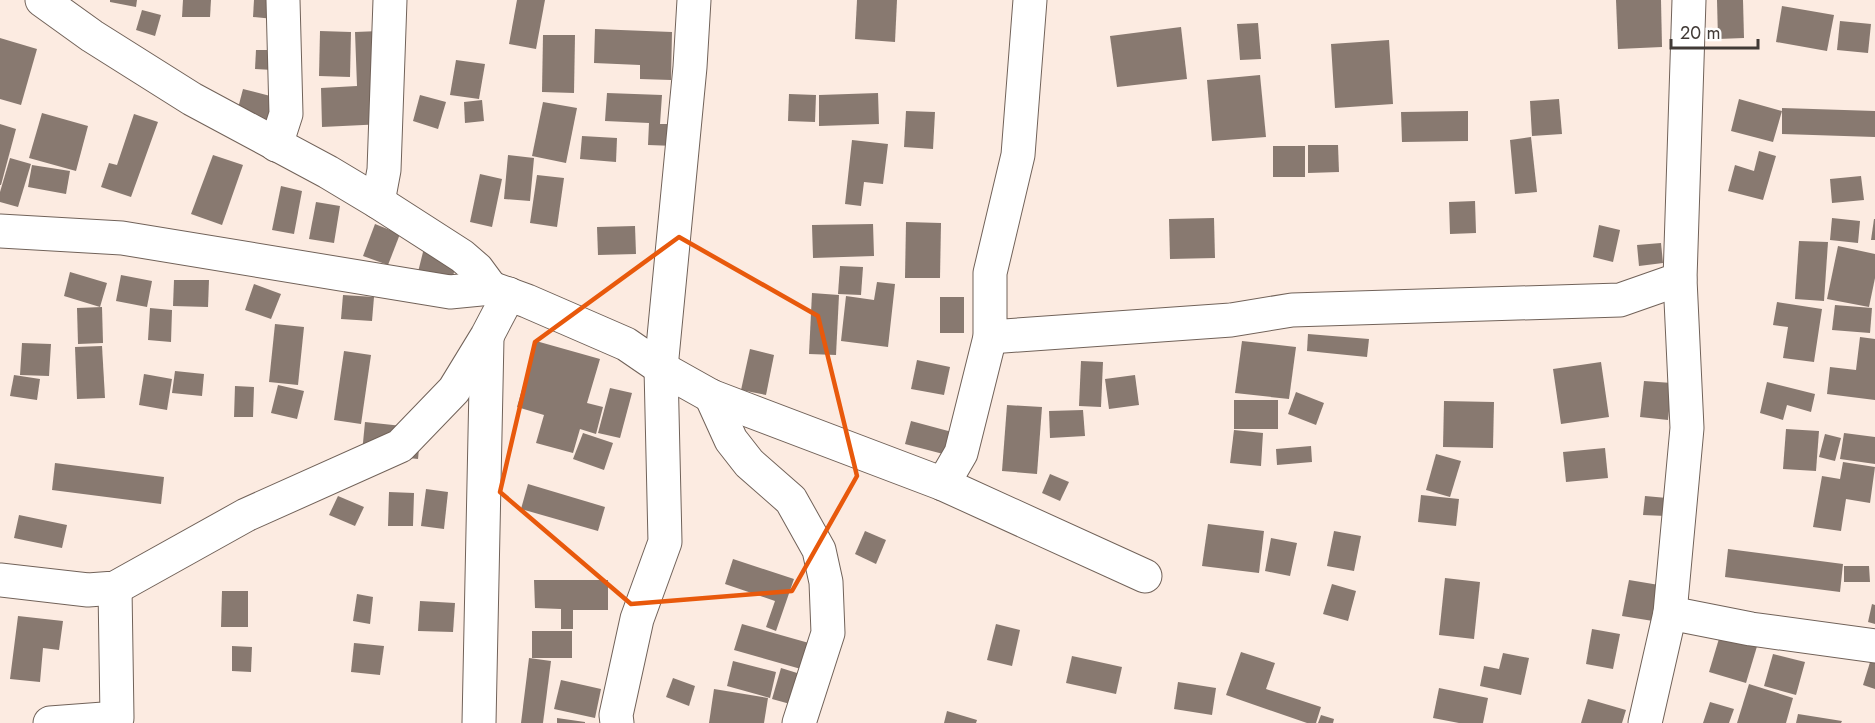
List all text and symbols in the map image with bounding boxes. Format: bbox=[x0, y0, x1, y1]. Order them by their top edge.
scale bar bbox=[1671, 12, 1758, 50]
text: 20 m bbox=[1680, 20, 1720, 46]

